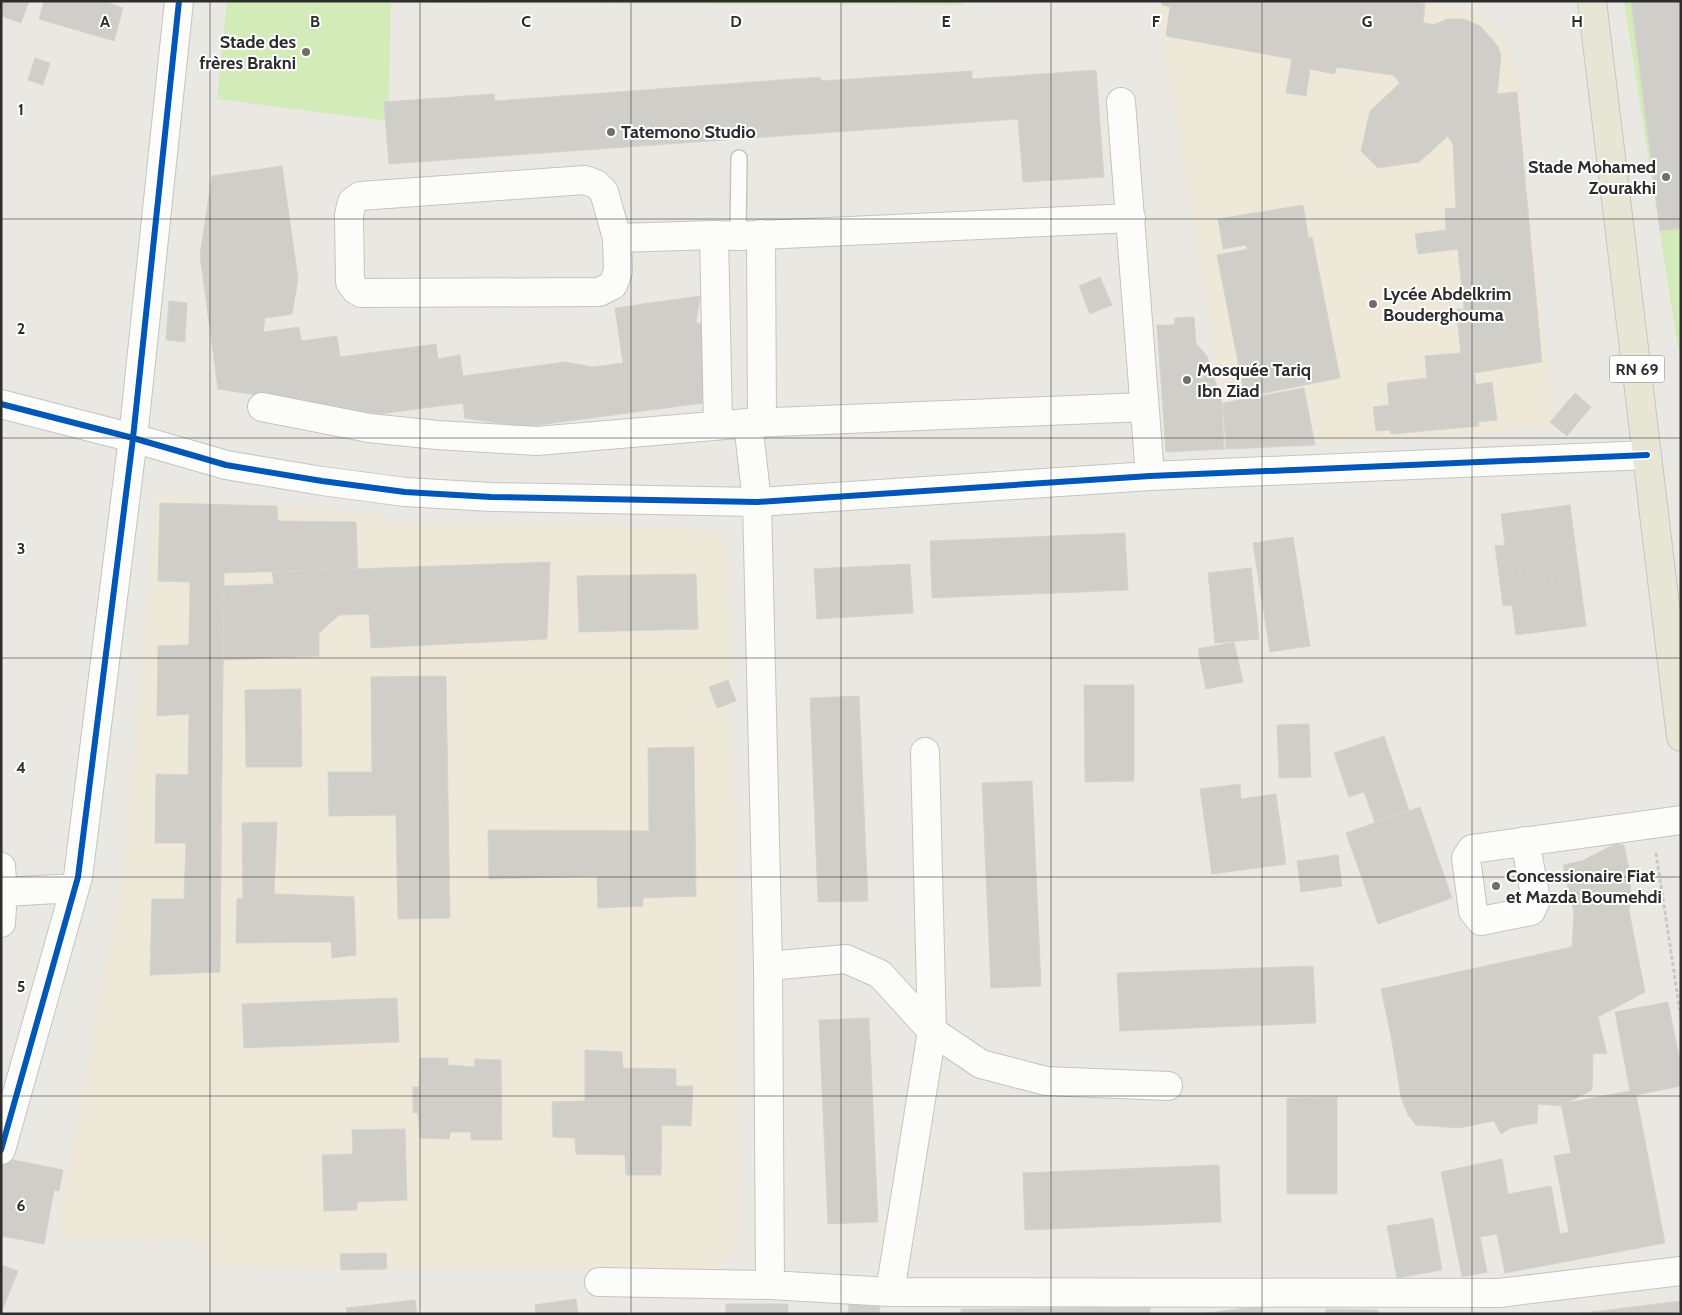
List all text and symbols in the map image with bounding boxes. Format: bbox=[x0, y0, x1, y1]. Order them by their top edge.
text: A bbox=[100, 12, 110, 31]
text: B bbox=[310, 12, 320, 31]
text: C bbox=[521, 12, 531, 31]
text: D bbox=[730, 12, 742, 31]
text: E bbox=[941, 12, 951, 31]
text: F bbox=[1152, 12, 1161, 31]
text: G bbox=[1362, 12, 1372, 31]
text: H bbox=[1571, 12, 1583, 31]
place label: Stade des frères Brakni bbox=[199, 31, 296, 74]
marker: Stade des frères Brakni bbox=[300, 46, 312, 58]
text: 1 bbox=[18, 100, 24, 119]
place label: Tatemono Studio bbox=[621, 121, 756, 143]
marker: Tatemono Studio bbox=[605, 126, 617, 138]
place label: Stade Mohamed Zourakhi bbox=[1528, 156, 1656, 199]
marker: Stade Mohamed Zourakhi bbox=[1660, 171, 1672, 183]
place label: Lycée Abdelkrim Bouderghouma bbox=[1383, 283, 1511, 326]
marker: Lycée Abdelkrim Bouderghouma bbox=[1367, 298, 1379, 310]
text: 2 bbox=[17, 319, 25, 338]
road number: RN 69 bbox=[1610, 356, 1664, 382]
place label: Mosquée Tariq Ibn Ziad bbox=[1197, 359, 1311, 402]
marker: Mosquée Tariq Ibn Ziad bbox=[1181, 374, 1193, 386]
text: 3 bbox=[17, 539, 25, 558]
text: 4 bbox=[16, 758, 26, 777]
place label: Concessionaire Fiat et Mazda Boumehdi bbox=[1506, 865, 1662, 908]
marker: Concessionaire Fiat et Mazda Boumehdi bbox=[1490, 880, 1502, 892]
text: 5 bbox=[17, 977, 25, 996]
text: 6 bbox=[17, 1196, 26, 1215]

